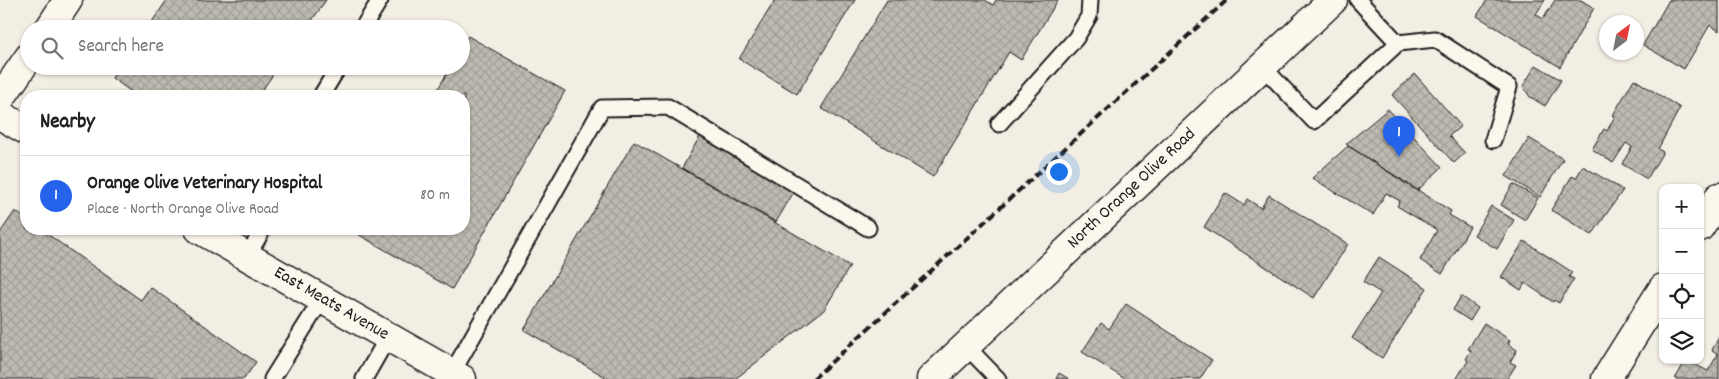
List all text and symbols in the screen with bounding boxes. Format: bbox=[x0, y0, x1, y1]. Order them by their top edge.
north arrow bbox=[1599, 15, 1644, 60]
search box bbox=[20, 20, 470, 75]
icon: search bbox=[38, 34, 66, 62]
text: Search here bbox=[78, 34, 164, 61]
text: Nearby bbox=[40, 108, 95, 138]
pin: 1 bbox=[1383, 116, 1415, 157]
street label: North Orange Olive Road bbox=[1062, 123, 1202, 255]
your location bbox=[1046, 159, 1072, 185]
text: Orange Olive Veterinary Hospital bbox=[87, 171, 322, 198]
text: 1 bbox=[54, 184, 58, 207]
text: 80 m bbox=[420, 184, 450, 207]
map controls bbox=[1659, 184, 1704, 364]
button: + bbox=[1659, 184, 1704, 229]
text: Place · North Orange Olive Road bbox=[87, 198, 279, 221]
button: − bbox=[1659, 229, 1704, 274]
street label: East Meats Avenue bbox=[269, 261, 393, 347]
button: locate bbox=[1659, 274, 1704, 319]
button: layers bbox=[1659, 319, 1704, 364]

